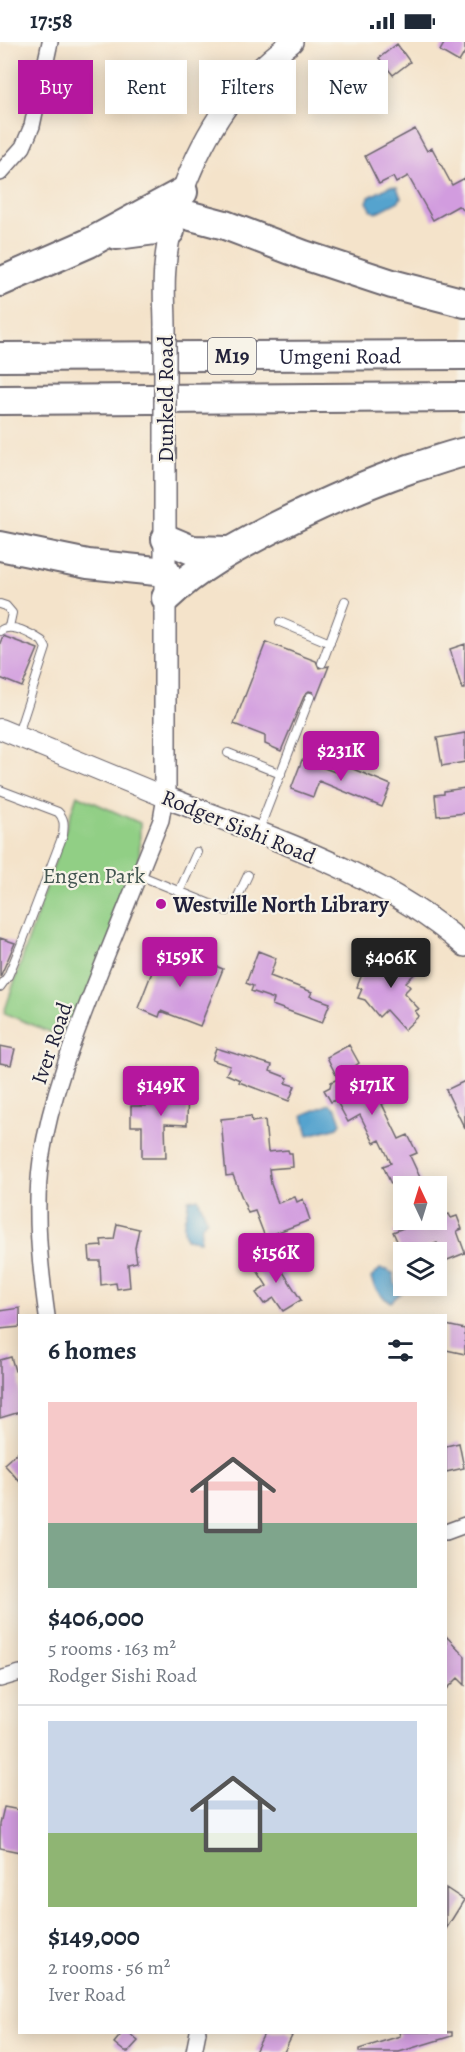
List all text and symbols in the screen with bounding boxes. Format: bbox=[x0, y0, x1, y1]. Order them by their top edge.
text: 17:58 bbox=[30, 6, 72, 36]
chip: Buy bbox=[18, 60, 93, 114]
chip: Rent bbox=[105, 60, 187, 114]
chip: Filters bbox=[199, 60, 296, 114]
chip: New bbox=[308, 60, 388, 114]
street label: Dunkeld Road bbox=[151, 335, 181, 463]
road number: M19 bbox=[208, 338, 256, 374]
street label: Umgeni Road bbox=[279, 341, 401, 372]
pin: $231K bbox=[299, 731, 383, 782]
text: $231K bbox=[317, 737, 365, 764]
street label: Rodger Sishi Road bbox=[157, 782, 320, 872]
park label: Engen Park bbox=[43, 861, 146, 891]
place label: Westville North Library bbox=[172, 890, 390, 920]
marker: Westville North Library bbox=[154, 897, 168, 911]
pin: $159K bbox=[138, 937, 222, 988]
pin: $406K bbox=[349, 938, 433, 989]
text: $159K bbox=[156, 943, 204, 970]
text: $406K bbox=[365, 944, 417, 971]
street label: Iver Road bbox=[24, 998, 80, 1088]
pin: $171K bbox=[330, 1065, 414, 1116]
pin: $149K bbox=[119, 1066, 203, 1117]
text: $171K bbox=[349, 1071, 395, 1098]
text: $149K bbox=[137, 1072, 185, 1099]
north arrow bbox=[393, 1176, 447, 1230]
map controls bbox=[393, 1176, 447, 1296]
pin: $156K bbox=[234, 1233, 318, 1284]
text: $156K bbox=[252, 1239, 300, 1266]
button: layers bbox=[393, 1242, 447, 1296]
text: 6 homes bbox=[48, 1333, 137, 1368]
icon: filters bbox=[384, 1334, 417, 1367]
icon: home bbox=[179, 1441, 287, 1549]
text: $406,000 bbox=[48, 1600, 144, 1635]
text: 5 rooms · 163 m² bbox=[48, 1635, 176, 1662]
text: Rodger Sishi Road bbox=[48, 1662, 197, 1689]
icon: home bbox=[179, 1760, 287, 1868]
text: $149,000 bbox=[48, 1919, 140, 1954]
text: 2 rooms · 56 m² bbox=[48, 1954, 170, 1981]
text: Iver Road bbox=[48, 1981, 125, 2008]

